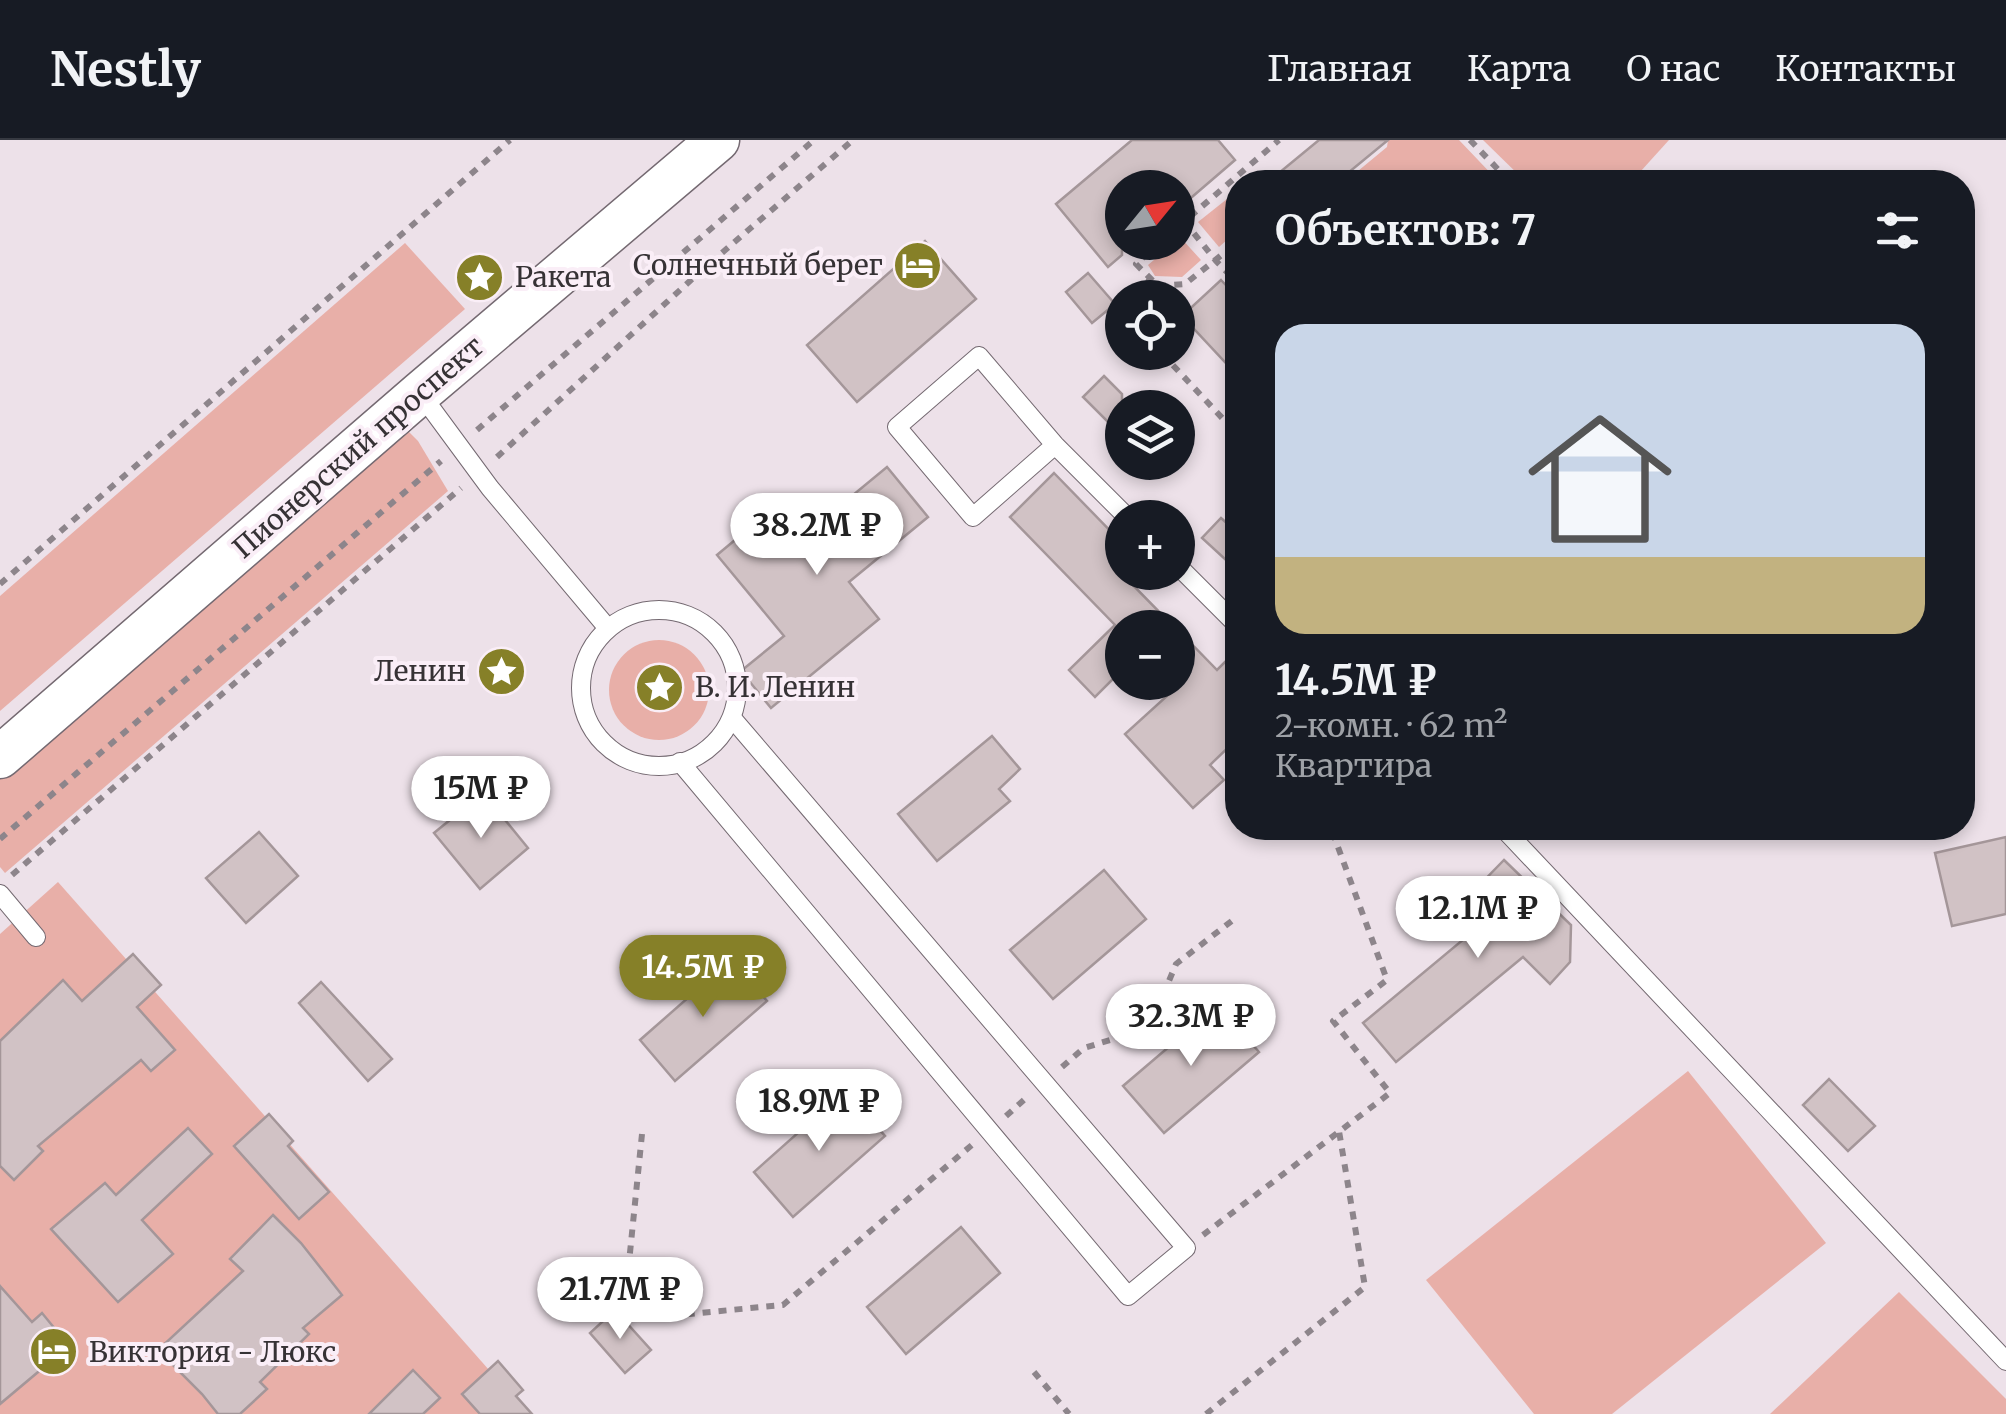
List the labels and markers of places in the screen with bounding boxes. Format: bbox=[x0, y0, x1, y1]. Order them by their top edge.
hotel icon: Солнечный берег bbox=[892, 239, 944, 291]
place label: Солнечный берег bbox=[633, 247, 883, 283]
place icon: Ракета bbox=[454, 251, 506, 303]
place label: Ракета bbox=[515, 259, 611, 295]
pin: 38.2M ₽ bbox=[725, 493, 909, 578]
place icon: Ленин bbox=[475, 645, 527, 697]
place label: Ленин bbox=[374, 653, 466, 689]
place icon: В. И. Ленин bbox=[634, 661, 686, 713]
place label: В. И. Ленин bbox=[695, 669, 855, 705]
pin: 15M ₽ bbox=[411, 756, 551, 841]
pin: 12.1M ₽ bbox=[1386, 876, 1570, 961]
pin: 14.5M ₽ bbox=[611, 935, 795, 1020]
pin: 32.3M ₽ bbox=[1099, 984, 1283, 1069]
pin: 18.9M ₽ bbox=[727, 1069, 911, 1154]
pin: 21.7M ₽ bbox=[528, 1257, 712, 1342]
hotel icon: Виктория - Люкс bbox=[28, 1326, 80, 1378]
place label: Виктория - Люкс bbox=[89, 1334, 336, 1370]

